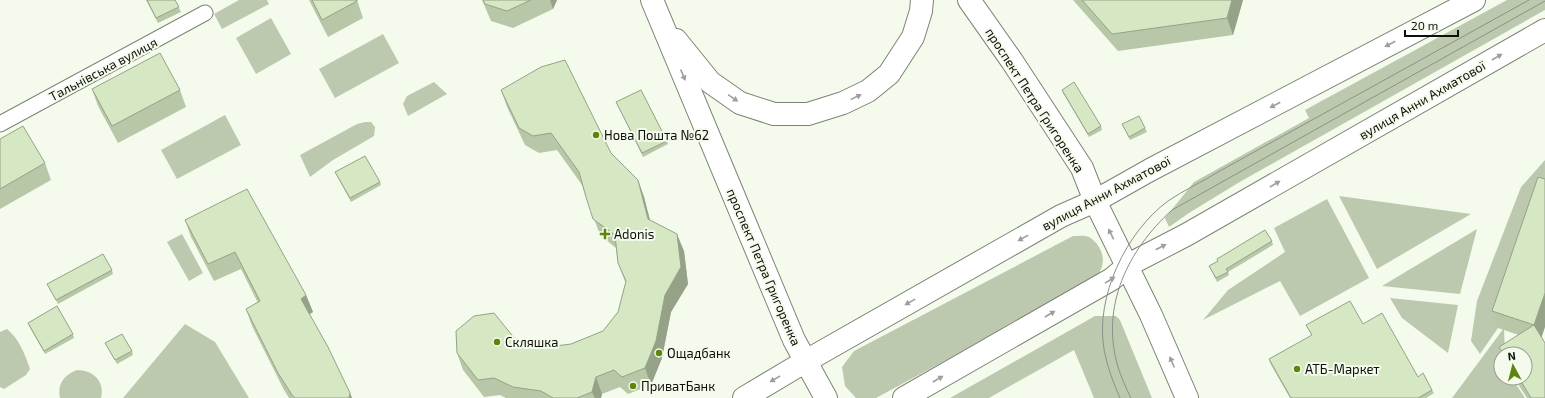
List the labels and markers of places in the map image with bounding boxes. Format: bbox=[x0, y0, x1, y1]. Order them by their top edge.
place label: Нова Пошта №62 bbox=[604, 127, 709, 143]
marker: Нова Пошта №62 bbox=[591, 130, 601, 140]
place label: Adonis bbox=[614, 226, 654, 242]
marker: Adonis bbox=[599, 228, 611, 240]
place label: Скляшка bbox=[505, 334, 558, 350]
marker: Скляшка bbox=[492, 337, 502, 347]
place label: Ощадбанк bbox=[667, 345, 730, 361]
marker: Ощадбанк bbox=[654, 348, 664, 358]
place label: АТБ-Маркет bbox=[1305, 361, 1380, 377]
marker: АТБ-Маркет bbox=[1292, 364, 1302, 374]
place label: ПриватБанк bbox=[641, 378, 715, 394]
marker: ПриватБанк bbox=[628, 381, 638, 391]

